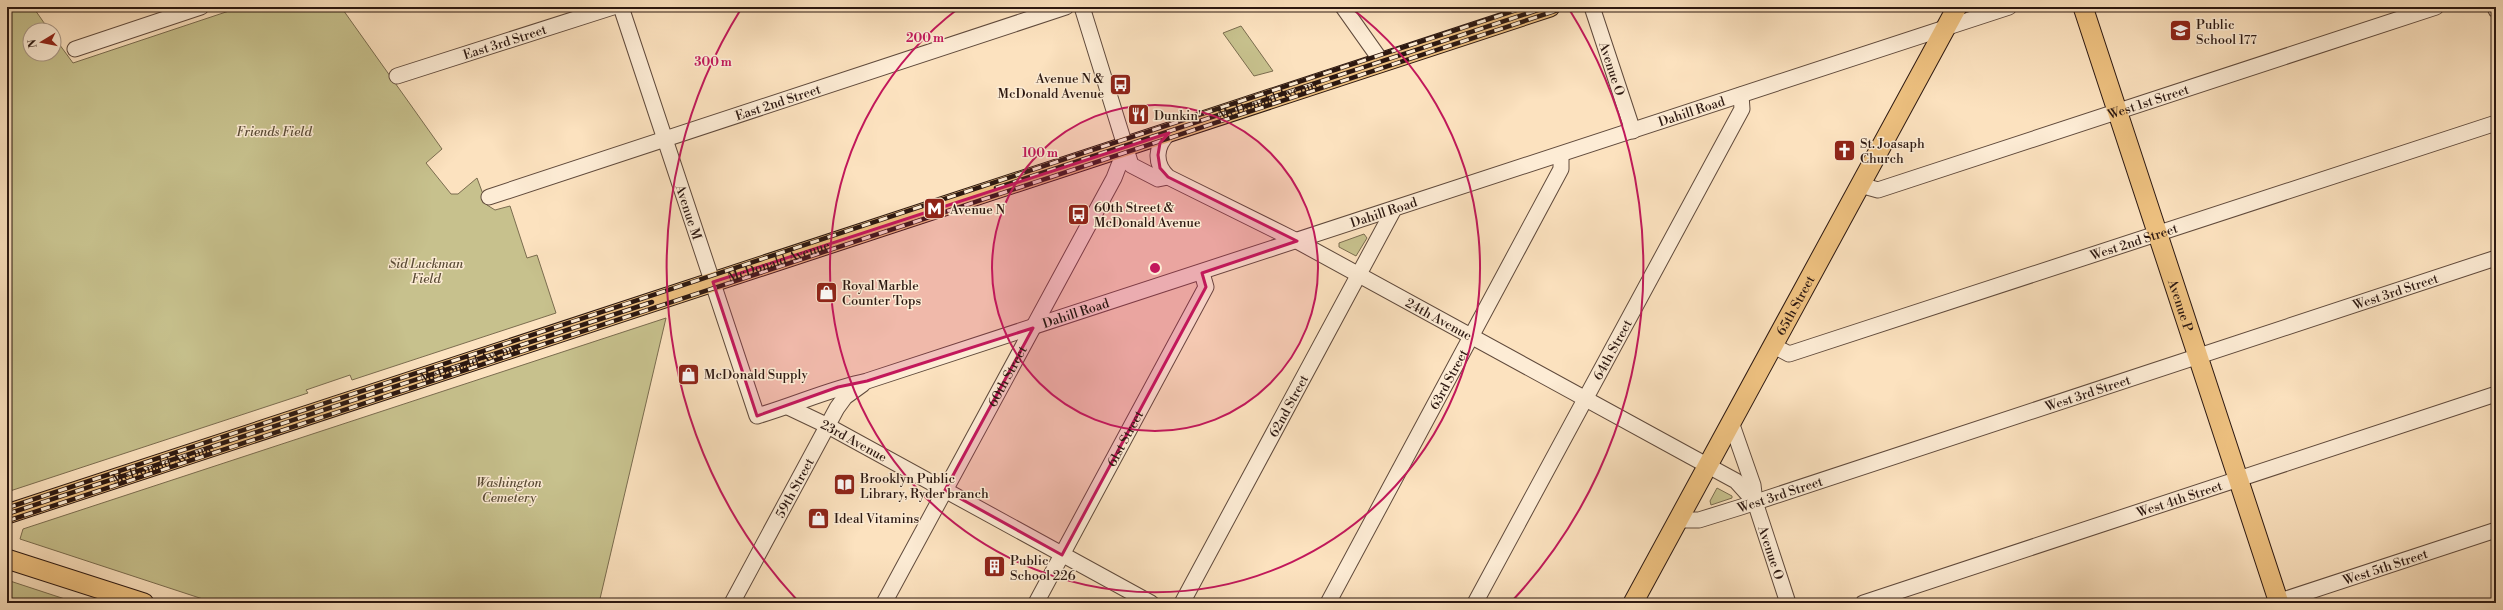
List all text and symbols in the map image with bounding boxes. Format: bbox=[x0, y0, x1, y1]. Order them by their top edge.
place label: Public School 177 bbox=[2196, 17, 2257, 48]
school or university icon: Public School 177 bbox=[2168, 18, 2194, 44]
north arrow bbox=[22, 22, 62, 62]
street label: East 3rd Street bbox=[461, 22, 549, 63]
text: 200 m bbox=[906, 31, 944, 46]
text: N bbox=[25, 38, 41, 49]
street label: Avenue O bbox=[1595, 39, 1628, 98]
text: 300 m bbox=[694, 55, 732, 70]
place label: Avenue N & McDonald Avenue bbox=[997, 71, 1105, 102]
bus stop icon: Avenue N & McDonald Avenue bbox=[1107, 72, 1133, 98]
street label: McDonald Avenue bbox=[1216, 75, 1323, 124]
street label: East 2nd Street bbox=[733, 81, 823, 124]
street label: West 1st Street bbox=[2105, 81, 2192, 123]
street label: Dahill Road bbox=[1656, 93, 1728, 130]
restaurant icon: Dunkin' bbox=[1125, 102, 1151, 128]
place label: Dunkin' bbox=[1154, 108, 1201, 124]
park label: Friends Field bbox=[236, 124, 312, 140]
place label: St. Joasaph Church bbox=[1860, 136, 1925, 167]
church icon: St. Joasaph Church bbox=[1832, 137, 1858, 163]
text: 100 m bbox=[1022, 146, 1058, 161]
street label: Avenue M bbox=[671, 182, 705, 242]
street label: Dahill Road bbox=[1348, 194, 1420, 231]
metro station icon: Avenue N bbox=[922, 196, 948, 222]
place label: 60th Street & McDonald Avenue bbox=[1094, 200, 1201, 231]
bus stop icon: 60th Street & McDonald Avenue bbox=[1065, 201, 1091, 227]
place label: Avenue N bbox=[949, 202, 1006, 218]
street label: West 2nd Street bbox=[2087, 220, 2180, 264]
street label: McDonald Avenue bbox=[726, 237, 832, 286]
park label: Sid Luckman Field bbox=[389, 256, 464, 287]
centre of rings bbox=[1148, 261, 1162, 275]
street label: West 3rd Street bbox=[2350, 271, 2441, 314]
street label: 65th Street bbox=[1773, 273, 1819, 338]
street label: Avenue P bbox=[2164, 276, 2196, 334]
place label: Royal Marble Counter Tops bbox=[842, 278, 922, 309]
shop icon: Royal Marble Counter Tops bbox=[814, 279, 840, 305]
street label: Dahill Road bbox=[1040, 295, 1112, 332]
street label: 24th Avenue bbox=[1403, 295, 1475, 344]
street label: 64th Street bbox=[1590, 317, 1636, 383]
street label: McDonald Avenue bbox=[418, 338, 524, 387]
street label: 60th Street bbox=[985, 343, 1031, 410]
street label: 63rd Street bbox=[1426, 346, 1472, 413]
shop icon: McDonald Supply bbox=[675, 361, 701, 387]
place label: McDonald Supply bbox=[704, 367, 809, 383]
street label: 62nd Street bbox=[1266, 372, 1312, 440]
street label: West 3rd Street bbox=[2042, 372, 2133, 415]
street label: 61st Street bbox=[1104, 408, 1147, 470]
street label: 23rd Avenue bbox=[818, 417, 890, 466]
street label: McDonald Avenue bbox=[110, 439, 217, 488]
street label: 59th Street bbox=[772, 455, 818, 521]
place label: Brooklyn Public Library, Ryder branch bbox=[859, 471, 989, 502]
library icon: Brooklyn Public Library, Ryder branch bbox=[831, 472, 857, 498]
street label: West 3rd Street bbox=[1735, 473, 1825, 517]
park label: Washington Cemetery bbox=[476, 475, 543, 506]
street label: West 4th Street bbox=[2134, 478, 2225, 521]
shop icon: Ideal Vitamins bbox=[805, 505, 831, 531]
place label: Ideal Vitamins bbox=[834, 511, 919, 527]
street label: Avenue O bbox=[1754, 523, 1787, 582]
street label: West 5th Street bbox=[2340, 546, 2430, 589]
place label: Public School 226 bbox=[1010, 553, 1076, 584]
building icon: Public School 226 bbox=[981, 554, 1007, 580]

